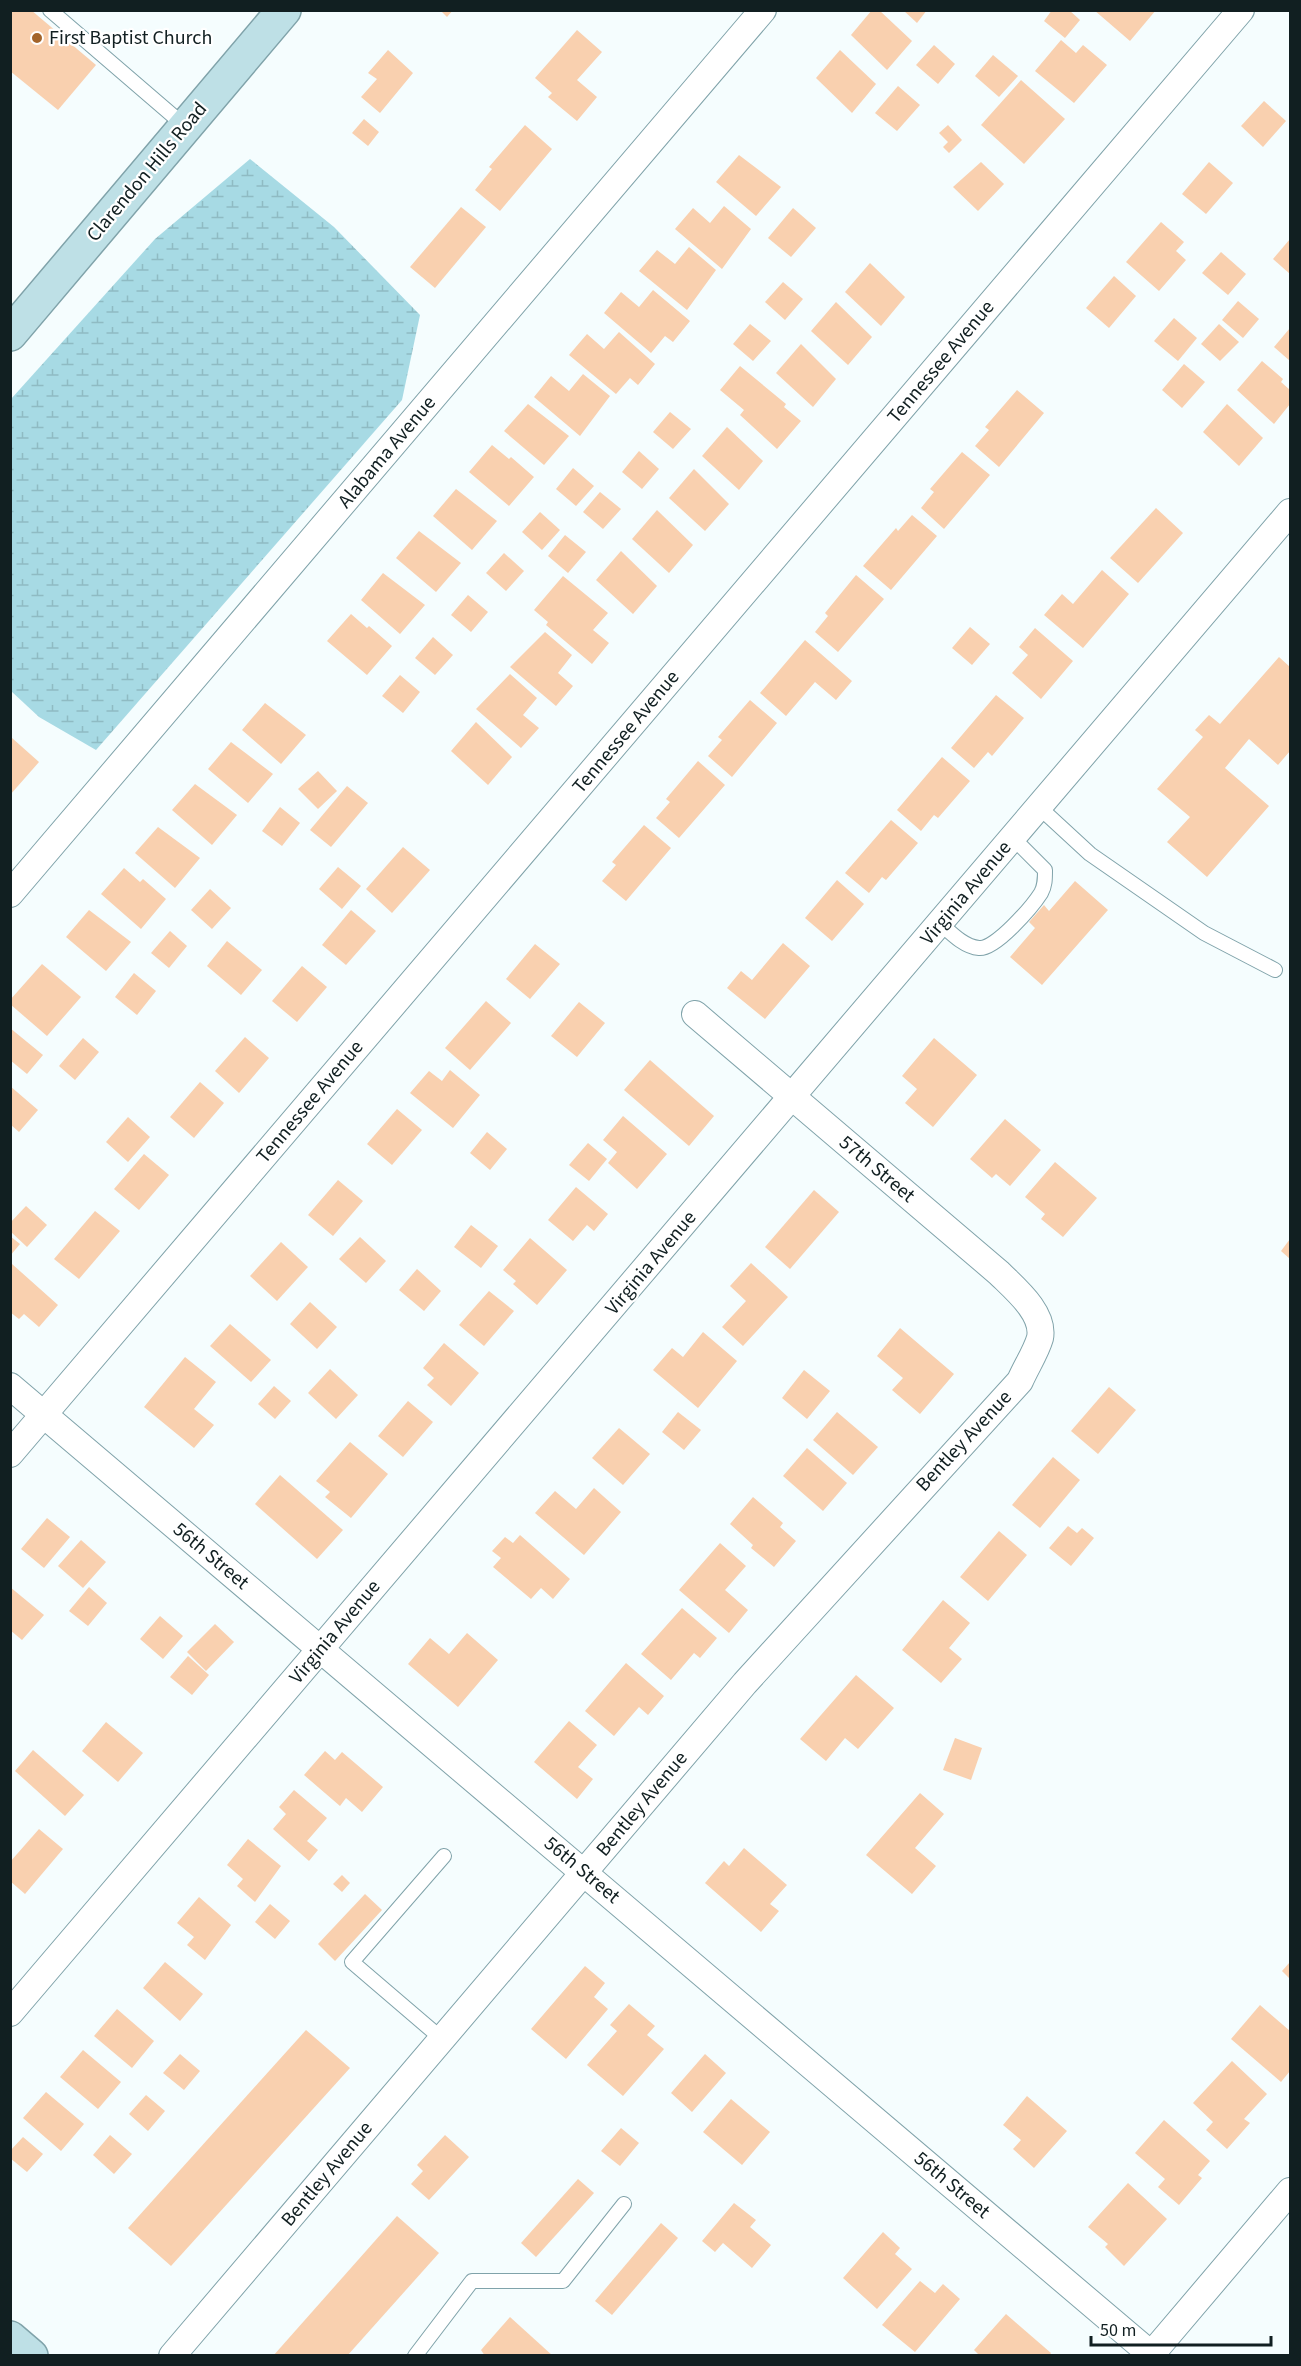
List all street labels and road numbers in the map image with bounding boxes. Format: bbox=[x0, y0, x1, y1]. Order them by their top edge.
street label: Clarendon Hills Road bbox=[80, 96, 214, 248]
street label: Tennessee Avenue bbox=[881, 294, 1001, 430]
street label: Alabama Avenue bbox=[332, 390, 443, 514]
street label: Tennessee Avenue bbox=[566, 664, 686, 800]
street label: Virginia Avenue bbox=[914, 835, 1018, 951]
street label: Tennessee Avenue bbox=[250, 1034, 370, 1170]
street label: 57th Street bbox=[833, 1129, 921, 1209]
street label: Virginia Avenue bbox=[599, 1205, 703, 1321]
street label: Bentley Avenue bbox=[910, 1384, 1018, 1498]
street label: 56th Street bbox=[167, 1516, 255, 1596]
street label: Virginia Avenue bbox=[283, 1574, 387, 1690]
street label: Bentley Avenue bbox=[590, 1745, 694, 1863]
street label: 56th Street bbox=[538, 1830, 626, 1910]
street label: Bentley Avenue bbox=[275, 2115, 379, 2233]
street label: 56th Street bbox=[908, 2145, 996, 2225]

